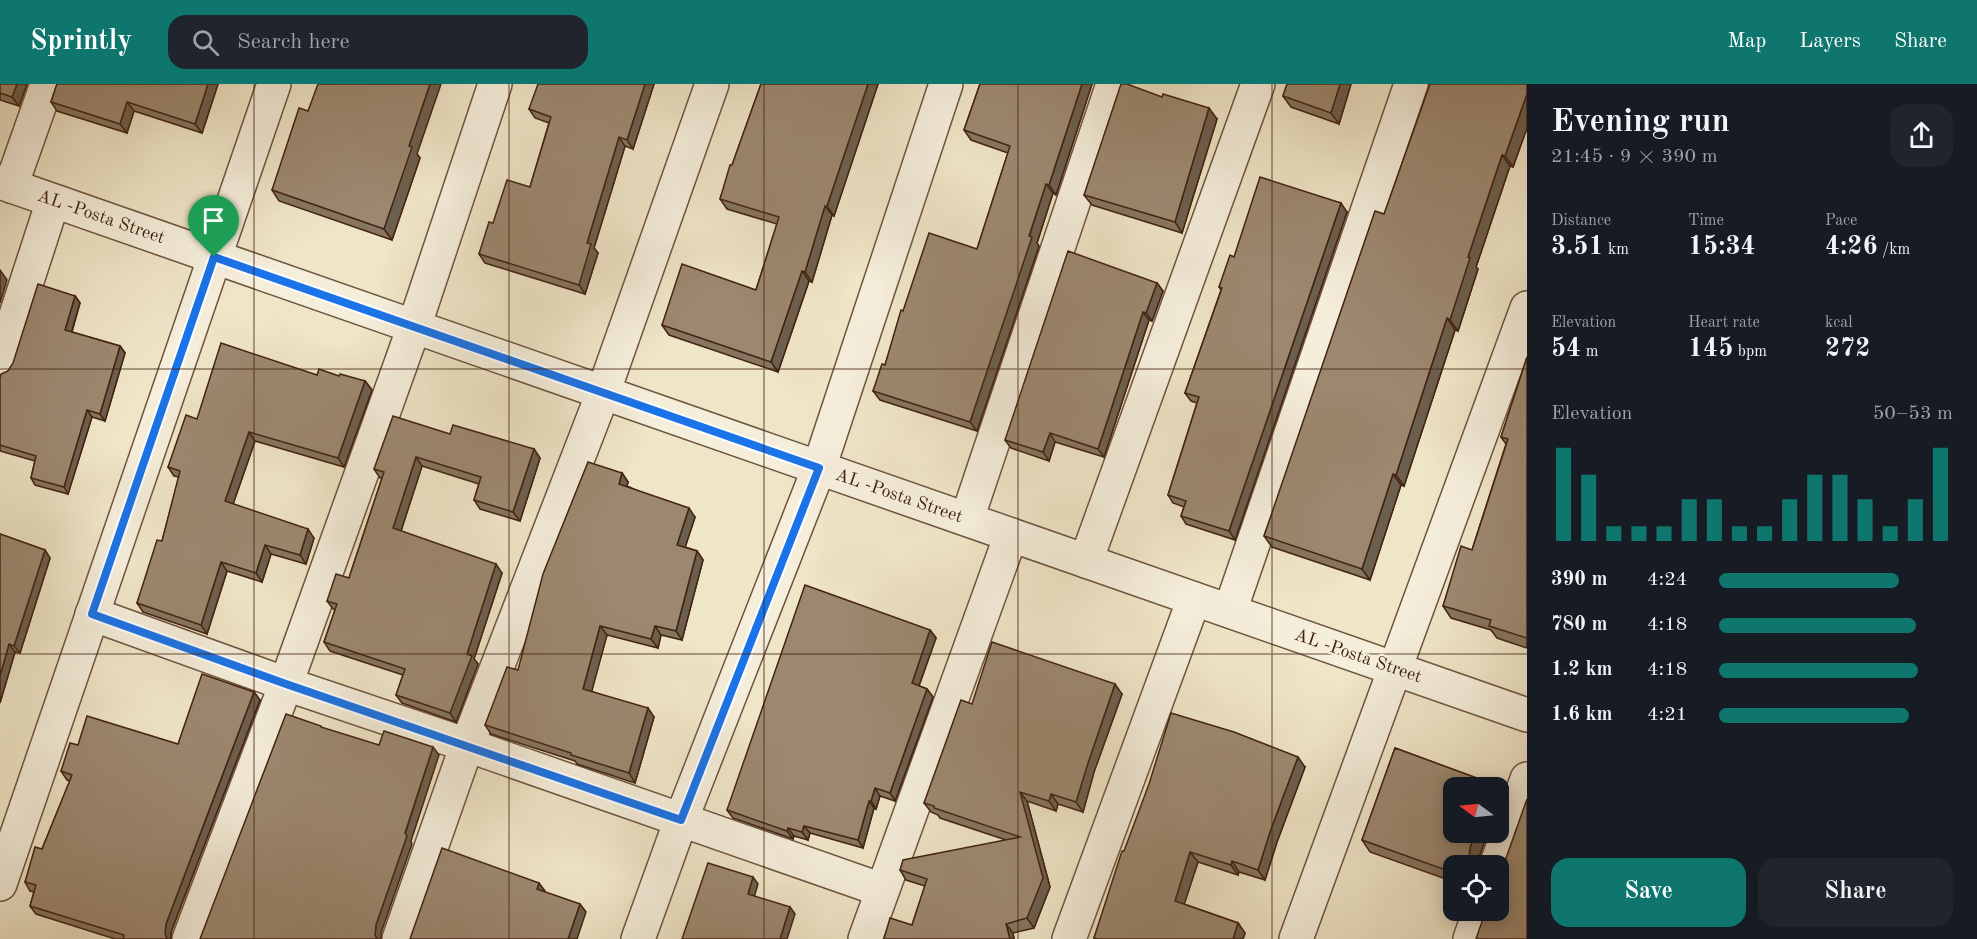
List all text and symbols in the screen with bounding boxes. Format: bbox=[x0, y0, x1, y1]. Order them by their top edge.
search box bbox=[168, 15, 588, 69]
icon: search bbox=[189, 26, 222, 59]
text: Sprintly bbox=[30, 28, 132, 56]
text: Search here bbox=[237, 31, 350, 53]
text: Map bbox=[1727, 31, 1766, 52]
text: Layers bbox=[1799, 31, 1861, 52]
text: Share bbox=[1894, 31, 1947, 52]
button: share bbox=[1890, 104, 1953, 167]
text: Evening run bbox=[1551, 106, 1730, 139]
text: 21:45 · 9 × 390 m bbox=[1551, 147, 1718, 167]
street label: AL -Posta Street bbox=[35, 187, 167, 247]
pin bbox=[188, 195, 239, 257]
icon: arrive bbox=[197, 204, 230, 237]
text: Distance bbox=[1551, 213, 1611, 229]
text: Time bbox=[1688, 213, 1724, 229]
text: Pace bbox=[1825, 213, 1857, 229]
text: 3.51 bbox=[1551, 234, 1604, 260]
text: 15:34 bbox=[1688, 234, 1756, 260]
text: 4:26 bbox=[1825, 234, 1878, 260]
text: km bbox=[1604, 242, 1629, 258]
text: /km bbox=[1878, 242, 1910, 258]
text: Elevation bbox=[1551, 315, 1616, 331]
text: Heart rate bbox=[1688, 315, 1760, 331]
text: kcal bbox=[1825, 315, 1853, 331]
text: 54 bbox=[1551, 336, 1581, 362]
text: 145 bbox=[1688, 336, 1733, 362]
text: 272 bbox=[1825, 336, 1870, 362]
text: m bbox=[1581, 344, 1598, 360]
text: bpm bbox=[1733, 344, 1767, 360]
text: Elevation bbox=[1551, 404, 1632, 424]
text: 50–53 m bbox=[1873, 404, 1953, 424]
street label: AL -Posta Street bbox=[833, 466, 965, 526]
text: 390 m bbox=[1551, 570, 1607, 590]
text: 4:24 bbox=[1647, 570, 1687, 590]
text: 780 m bbox=[1551, 615, 1607, 635]
text: 4:18 bbox=[1647, 615, 1687, 635]
street label: AL -Posta Street bbox=[1292, 626, 1424, 686]
text: 1.2 km bbox=[1551, 660, 1613, 680]
text: 4:18 bbox=[1647, 660, 1687, 680]
text: 1.6 km bbox=[1551, 705, 1613, 725]
text: 4:21 bbox=[1647, 705, 1687, 725]
north arrow bbox=[1443, 777, 1509, 843]
map controls bbox=[1443, 777, 1509, 921]
button: locate bbox=[1443, 855, 1509, 921]
button: Save bbox=[1551, 858, 1746, 927]
button: Share bbox=[1758, 858, 1953, 927]

